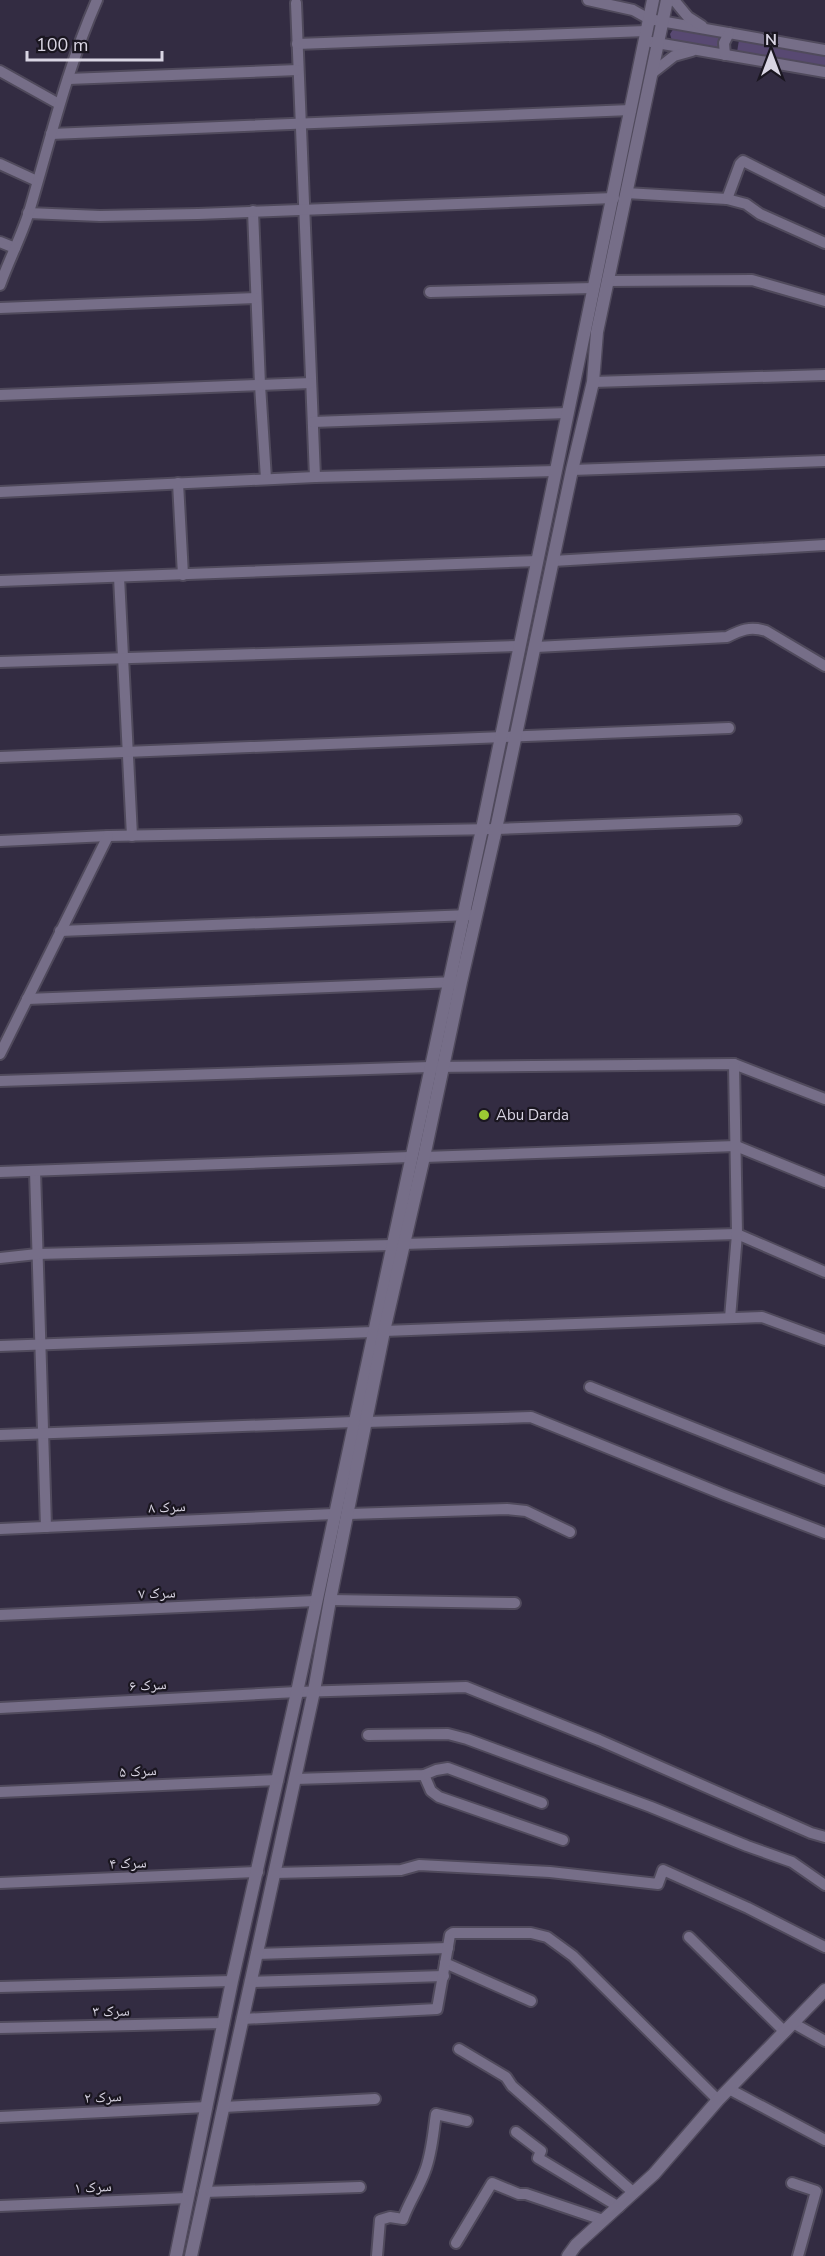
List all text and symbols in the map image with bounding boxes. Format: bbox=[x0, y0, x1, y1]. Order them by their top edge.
scale bar bbox=[27, 24, 162, 62]
north arrow bbox=[741, 24, 801, 84]
text: N bbox=[765, 29, 777, 51]
text: 100 m bbox=[36, 33, 88, 57]
place label: Abu Darda bbox=[496, 1105, 569, 1125]
marker: Abu Darda bbox=[477, 1108, 491, 1122]
street label: سرک ۸ bbox=[148, 1496, 186, 1518]
street label: سرک ۷ bbox=[138, 1582, 176, 1604]
street label: سرک ۶ bbox=[129, 1674, 167, 1696]
street label: سرک ۵ bbox=[119, 1760, 157, 1782]
street label: سرک ۴ bbox=[109, 1852, 147, 1874]
street label: سرک ۳ bbox=[92, 2001, 130, 2021]
street label: سرک ۲ bbox=[84, 2086, 122, 2108]
street label: سرک ۱ bbox=[74, 2176, 112, 2198]

